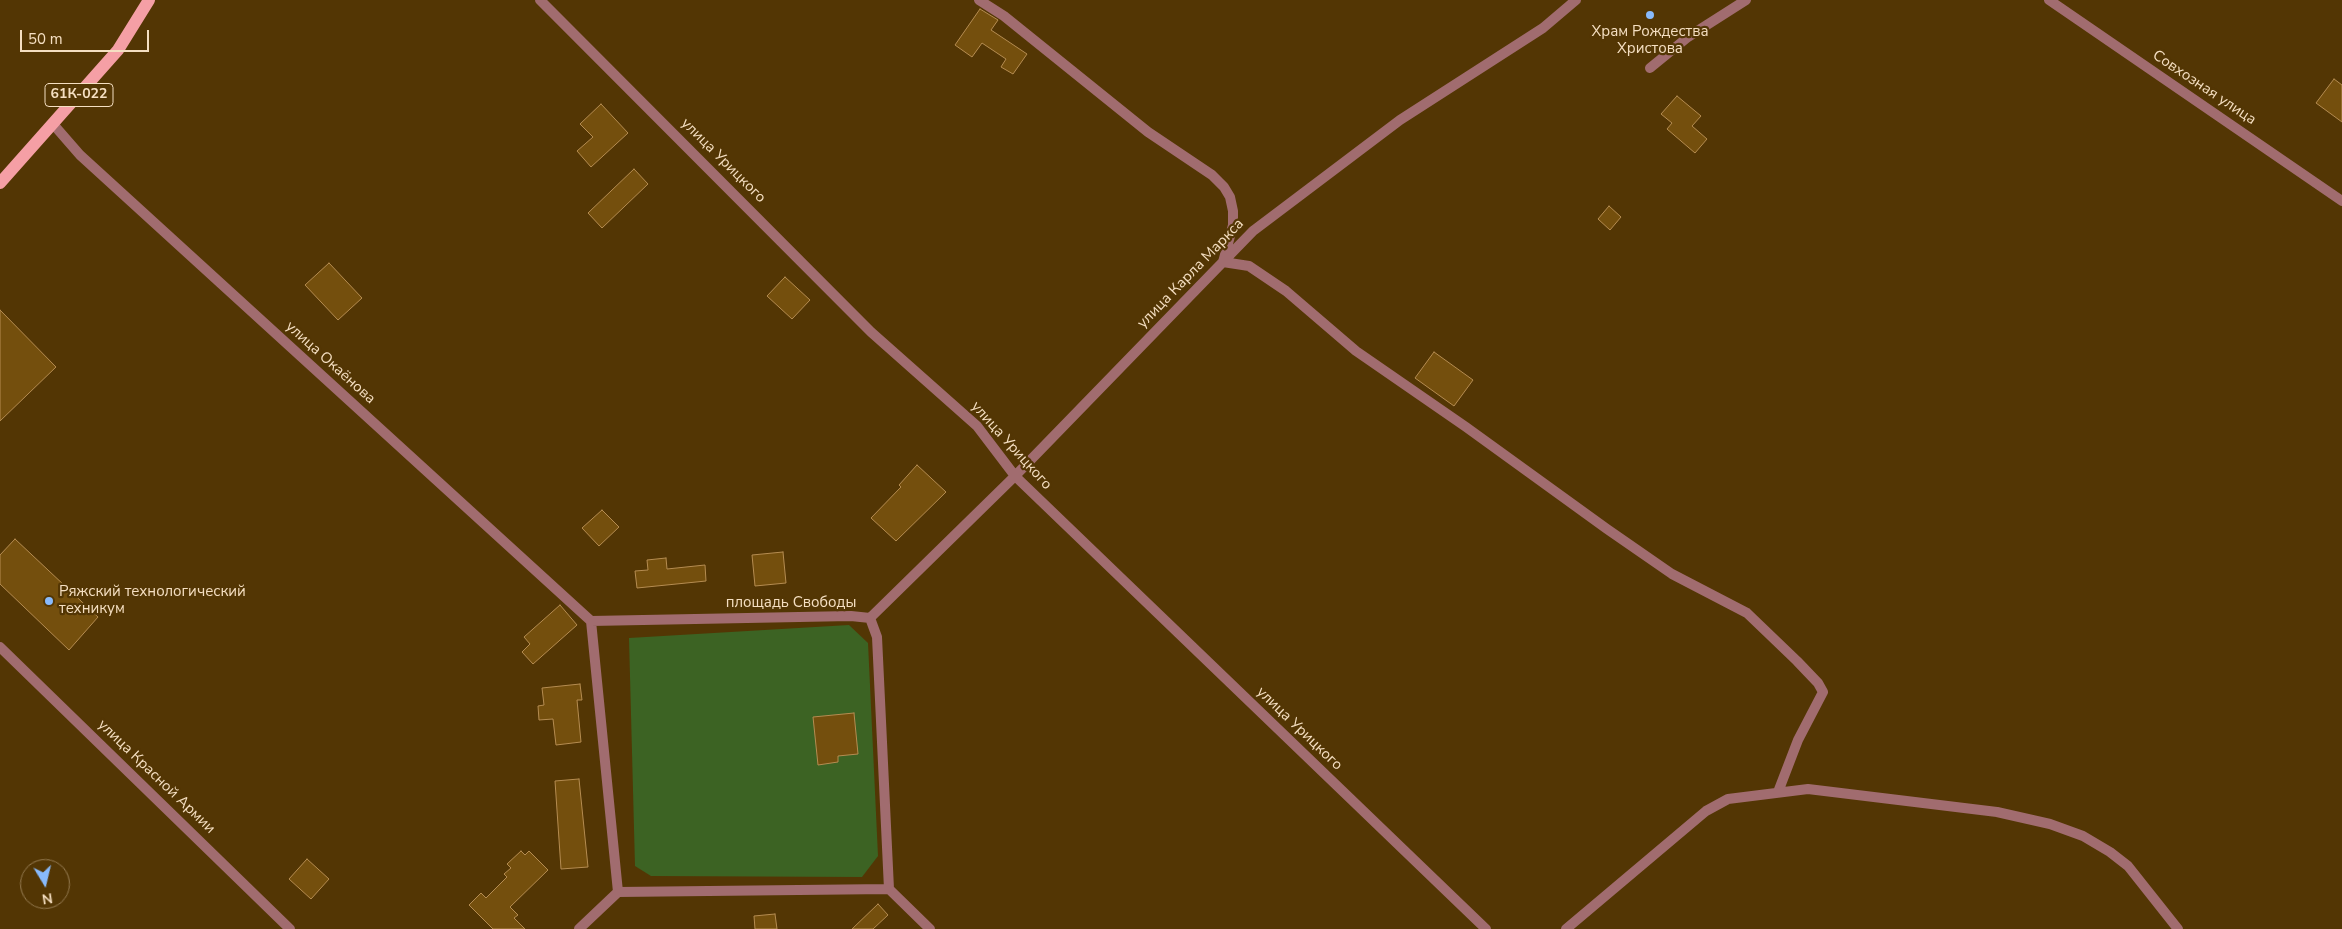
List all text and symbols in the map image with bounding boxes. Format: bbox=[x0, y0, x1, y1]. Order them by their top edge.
marker: Храм Рождества Христова bbox=[1644, 9, 1656, 21]
scale bar bbox=[22, 20, 151, 52]
place label: Храм Рождества Христова bbox=[1591, 23, 1709, 58]
text: 50 m bbox=[28, 29, 63, 49]
street label: Совхозная улица bbox=[2149, 47, 2259, 129]
road number: 61К-022 bbox=[45, 84, 113, 106]
street label: улица Урицкого bbox=[677, 115, 769, 207]
street label: улица Карла Маркса bbox=[1134, 215, 1248, 333]
street label: улица Окаёнова bbox=[281, 318, 379, 408]
street label: улица Урицкого bbox=[967, 398, 1055, 494]
place label: Ряжский технологический техникум bbox=[59, 583, 246, 618]
street label: площадь Свободы bbox=[726, 594, 856, 612]
marker: Ряжский технологический техникум bbox=[43, 595, 55, 607]
street label: улица Урицкого bbox=[1252, 683, 1346, 775]
street label: улица Красной Армии bbox=[93, 716, 219, 838]
north arrow bbox=[20, 859, 70, 909]
text: N bbox=[41, 888, 54, 909]

